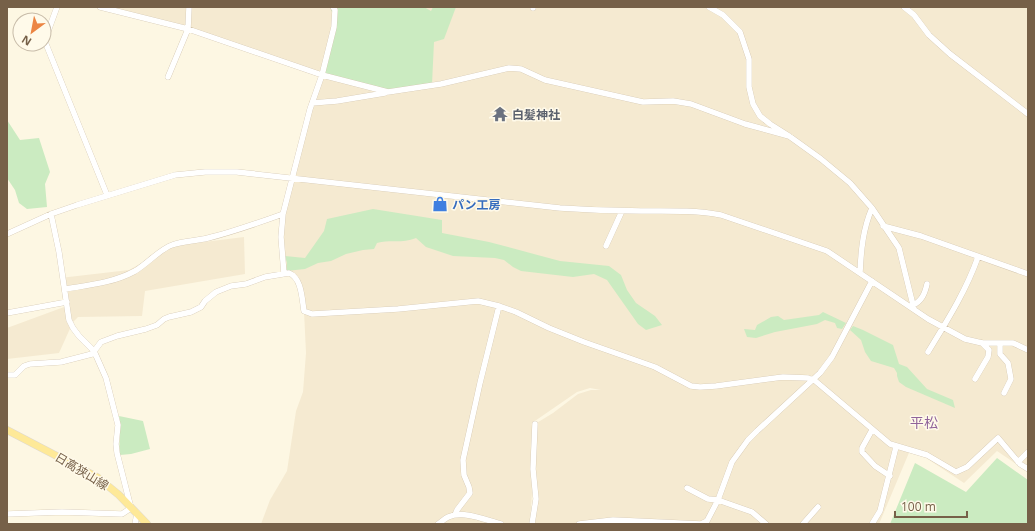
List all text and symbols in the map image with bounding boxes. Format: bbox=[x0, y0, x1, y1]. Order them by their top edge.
north arrow bbox=[12, 12, 52, 52]
text: N bbox=[19, 32, 34, 50]
temple icon: 白髪神社 bbox=[491, 105, 509, 123]
place label: 白髪神社 bbox=[512, 106, 560, 123]
shop icon: パン工房 bbox=[431, 195, 449, 213]
place label: パン工房 bbox=[452, 196, 501, 213]
district label: 平松 bbox=[910, 413, 938, 432]
street label: 日高狭山線 bbox=[52, 448, 112, 494]
scale bar bbox=[895, 493, 967, 519]
text: 100 m bbox=[901, 498, 936, 515]

